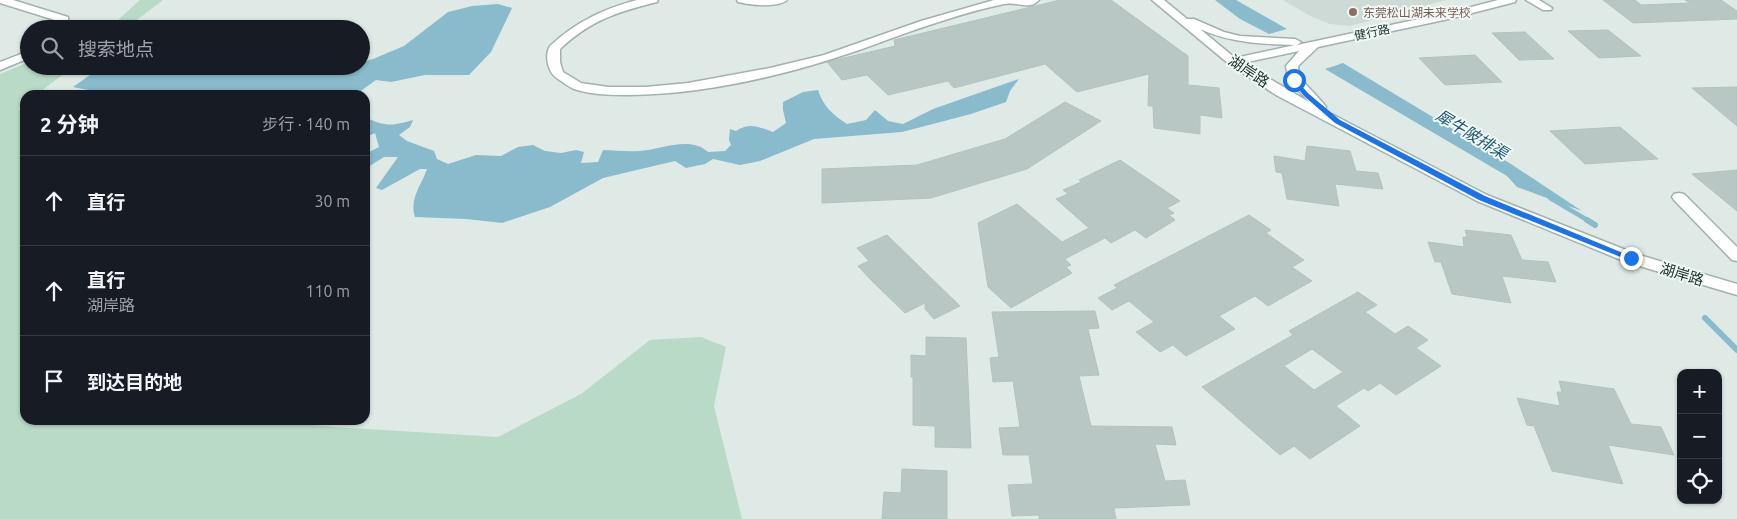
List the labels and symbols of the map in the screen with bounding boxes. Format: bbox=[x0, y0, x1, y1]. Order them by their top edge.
marker: 东莞松山湖未来学校 bbox=[1347, 6, 1359, 18]
place label: 东莞松山湖未来学校 bbox=[1363, 6, 1471, 19]
street label: 健行路 bbox=[1353, 22, 1391, 42]
street label: 湖岸路 bbox=[1226, 51, 1272, 91]
route start bbox=[1283, 69, 1306, 92]
water label: 犀牛陂排渠 bbox=[1433, 106, 1513, 163]
route end bbox=[1620, 247, 1643, 270]
street label: 湖岸路 bbox=[1658, 259, 1706, 289]

